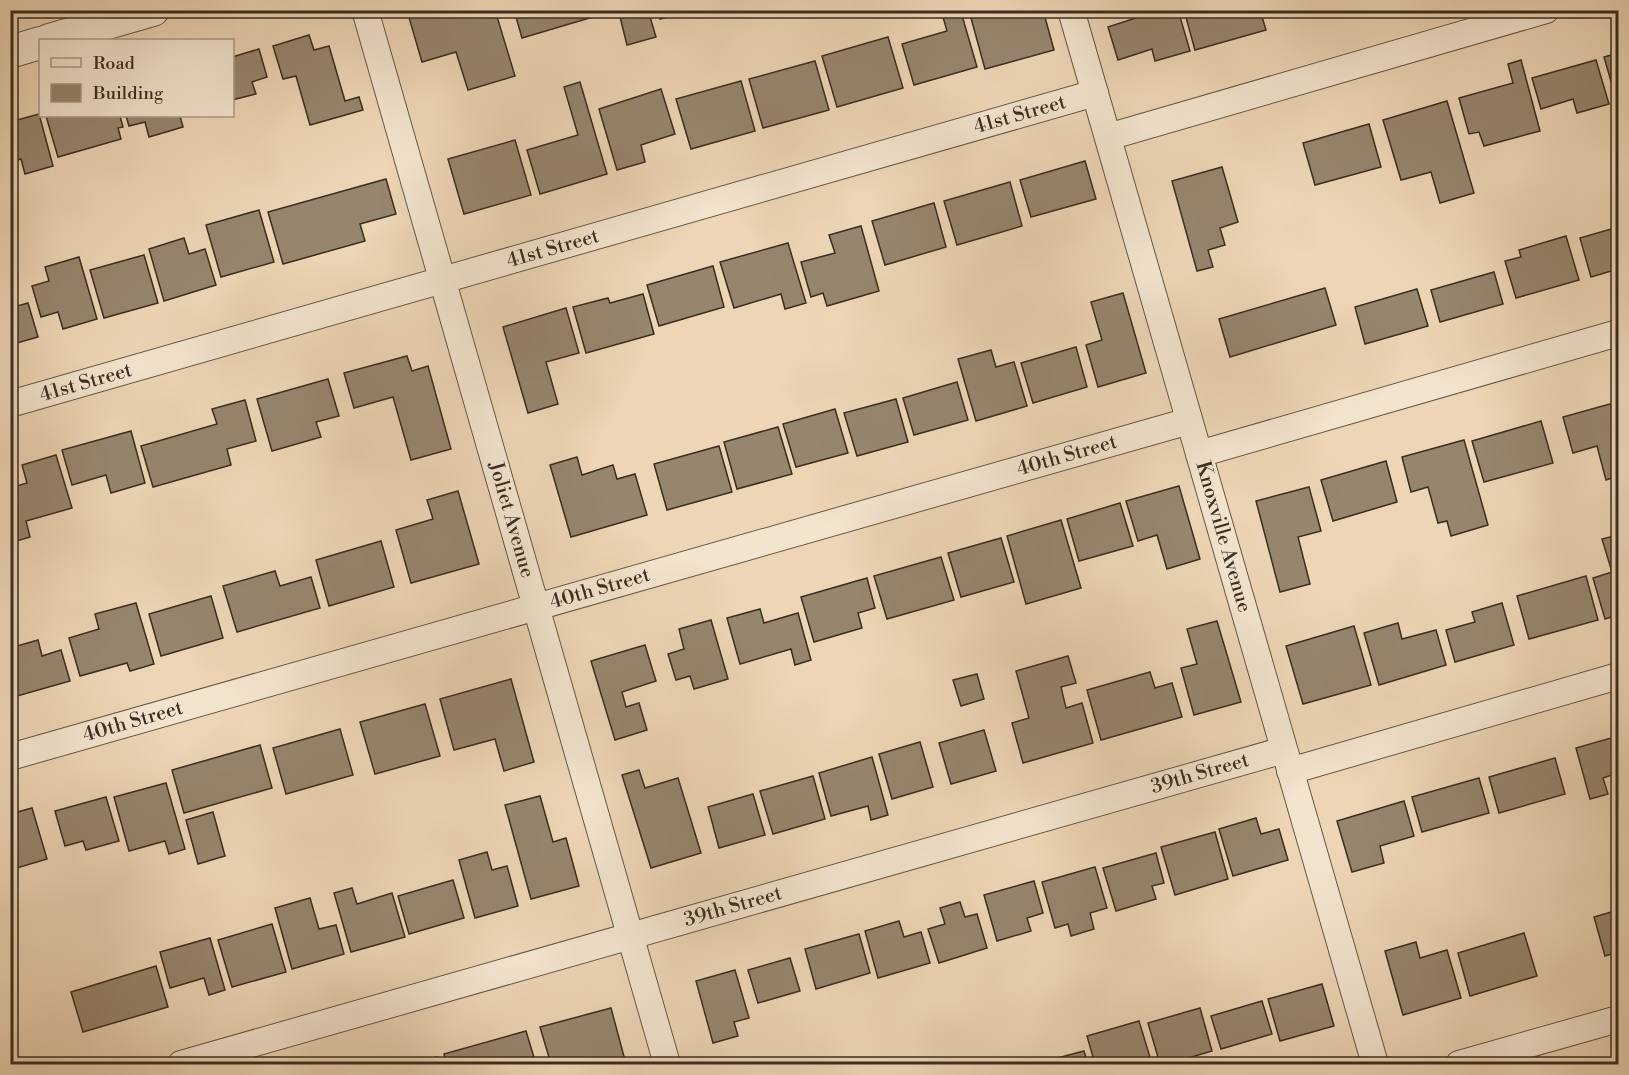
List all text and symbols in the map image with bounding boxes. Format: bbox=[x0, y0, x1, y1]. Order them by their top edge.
legend bbox=[39, 39, 234, 117]
text: Road bbox=[93, 52, 136, 75]
text: Building bbox=[92, 82, 164, 105]
street label: 41st Street bbox=[971, 90, 1069, 140]
street label: 41st Street bbox=[504, 224, 602, 274]
street label: 41st Street bbox=[37, 358, 135, 408]
street label: 40th Street bbox=[1014, 430, 1120, 482]
street label: Joliet Avenue bbox=[482, 458, 539, 581]
street label: Knoxville Avenue bbox=[1189, 459, 1257, 615]
street label: 40th Street bbox=[547, 563, 653, 615]
street label: 40th Street bbox=[80, 696, 186, 748]
street label: 39th Street bbox=[1148, 748, 1252, 800]
street label: 39th Street bbox=[681, 881, 785, 933]

